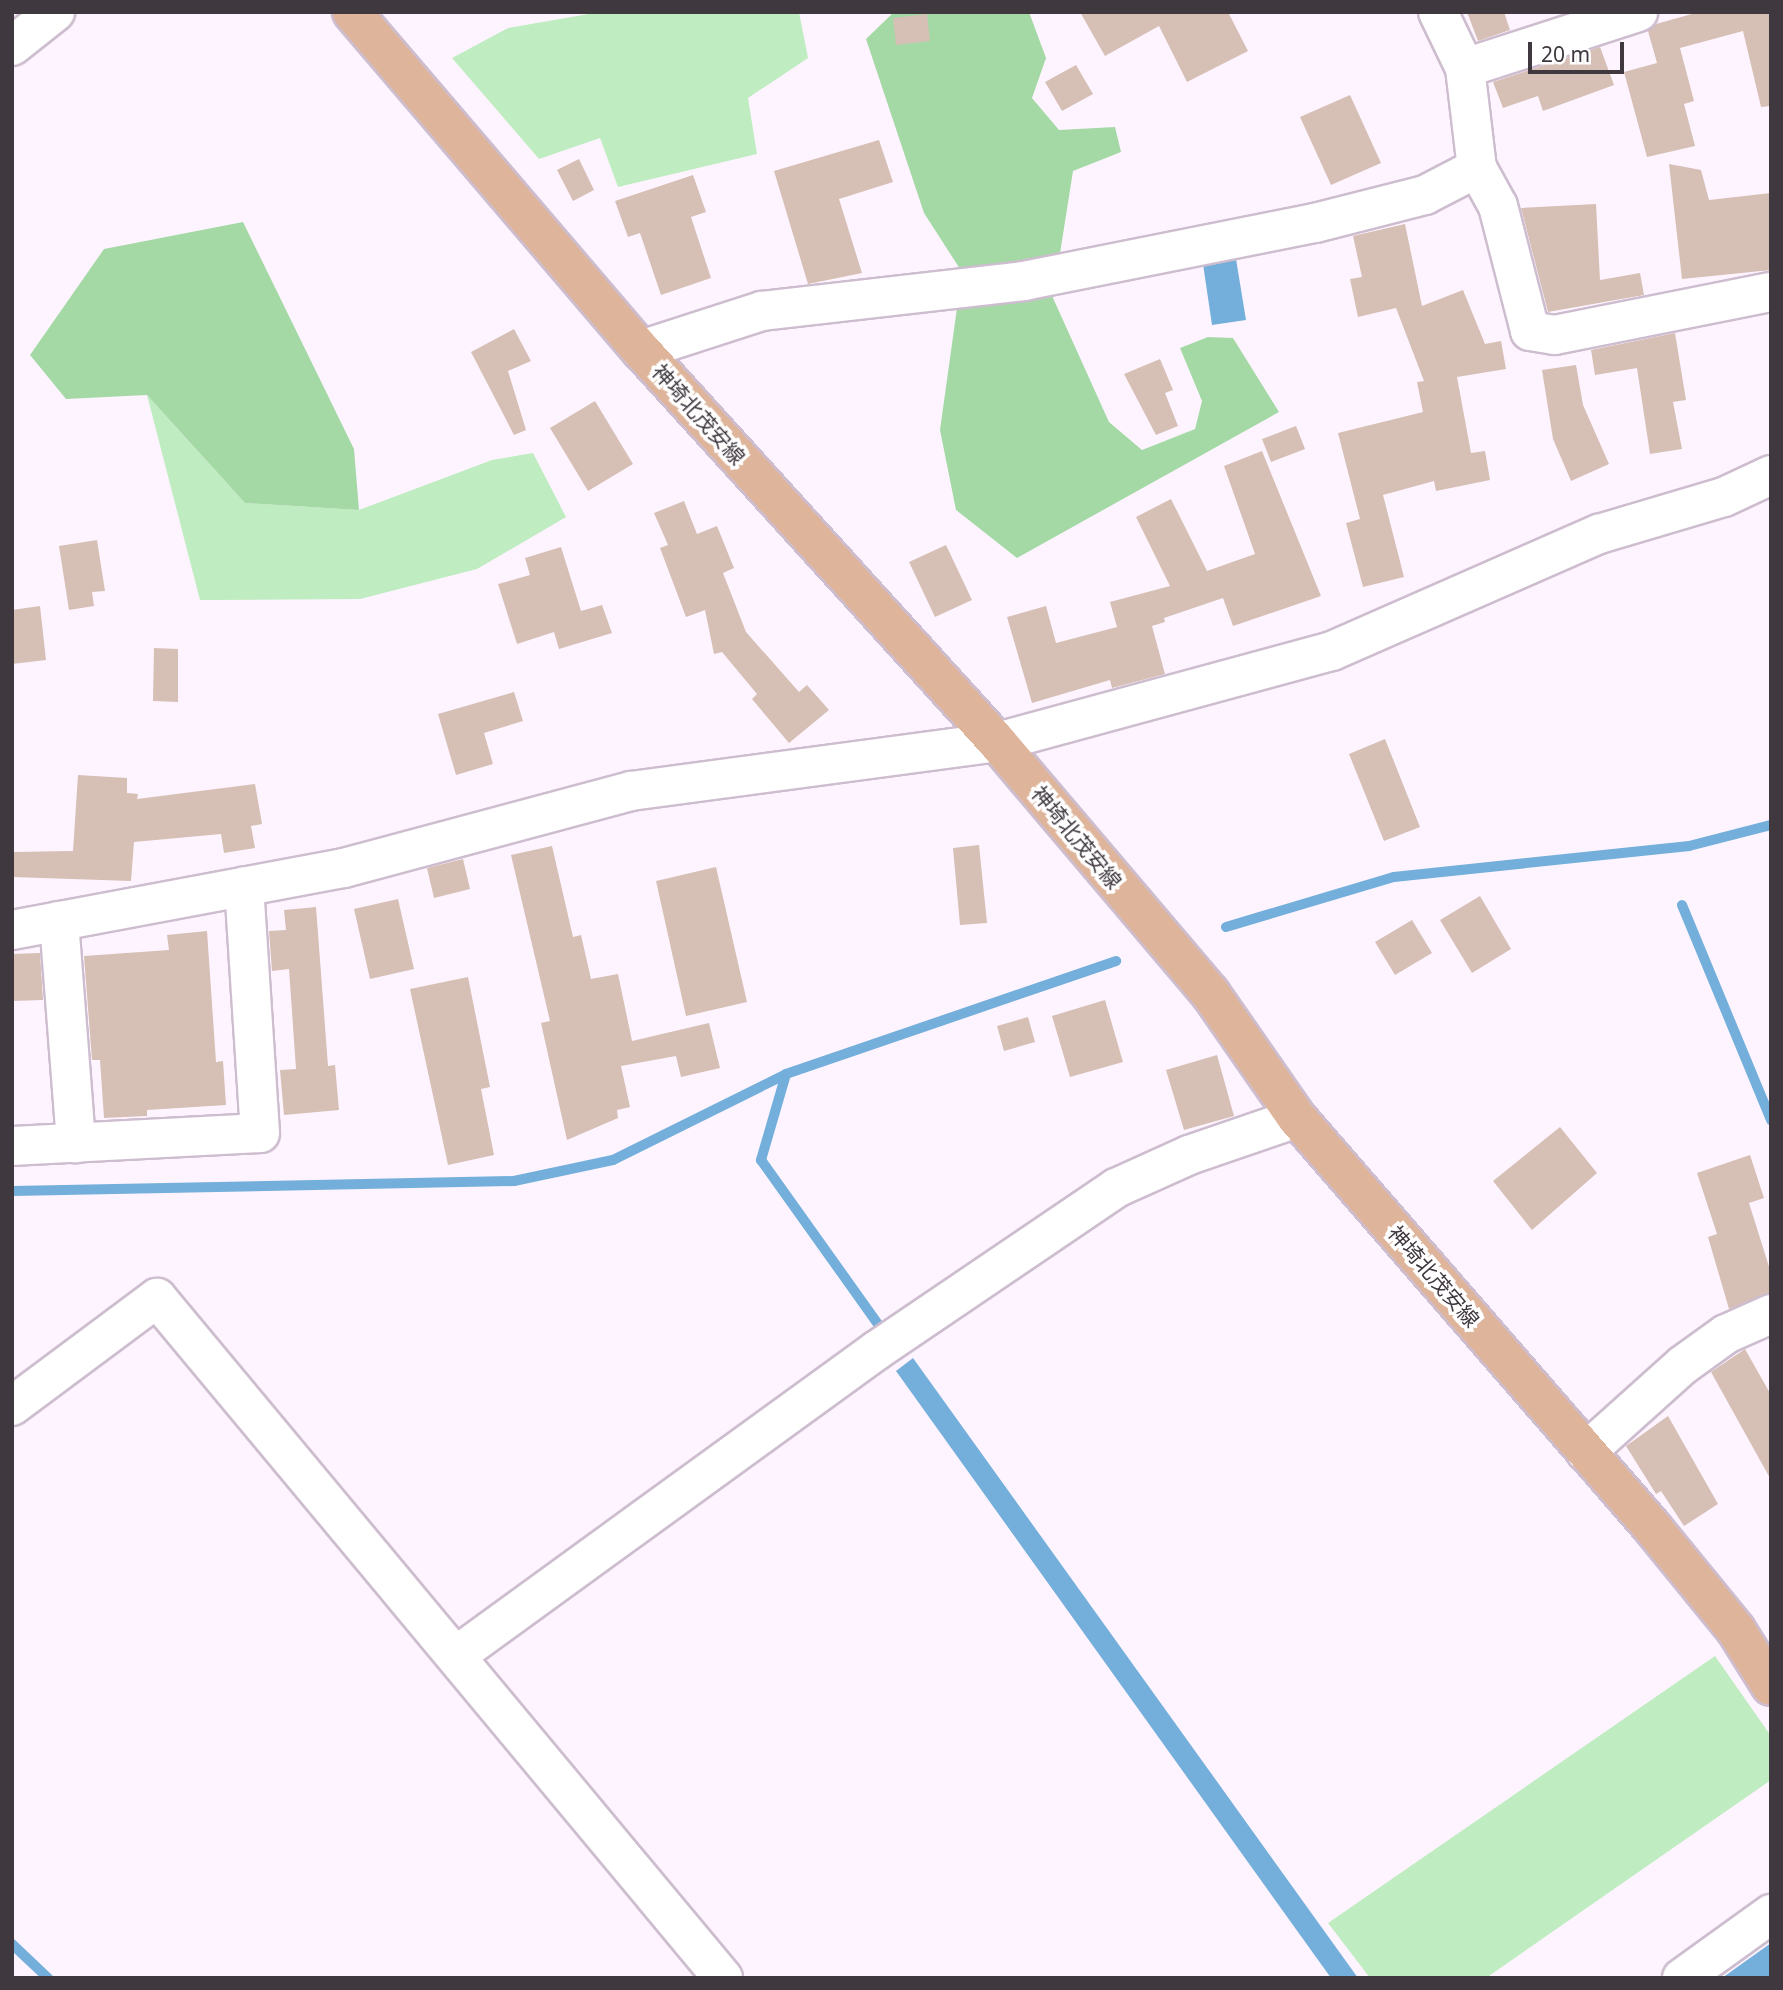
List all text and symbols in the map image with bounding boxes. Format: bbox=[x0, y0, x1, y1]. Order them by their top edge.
scale bar bbox=[1531, 28, 1627, 72]
text: 20 m bbox=[1541, 40, 1590, 68]
street label: 神埼北茂安線 bbox=[647, 359, 751, 469]
street label: 神埼北茂安線 bbox=[1027, 781, 1127, 893]
street label: 神埼北茂安線 bbox=[1383, 1220, 1485, 1332]

